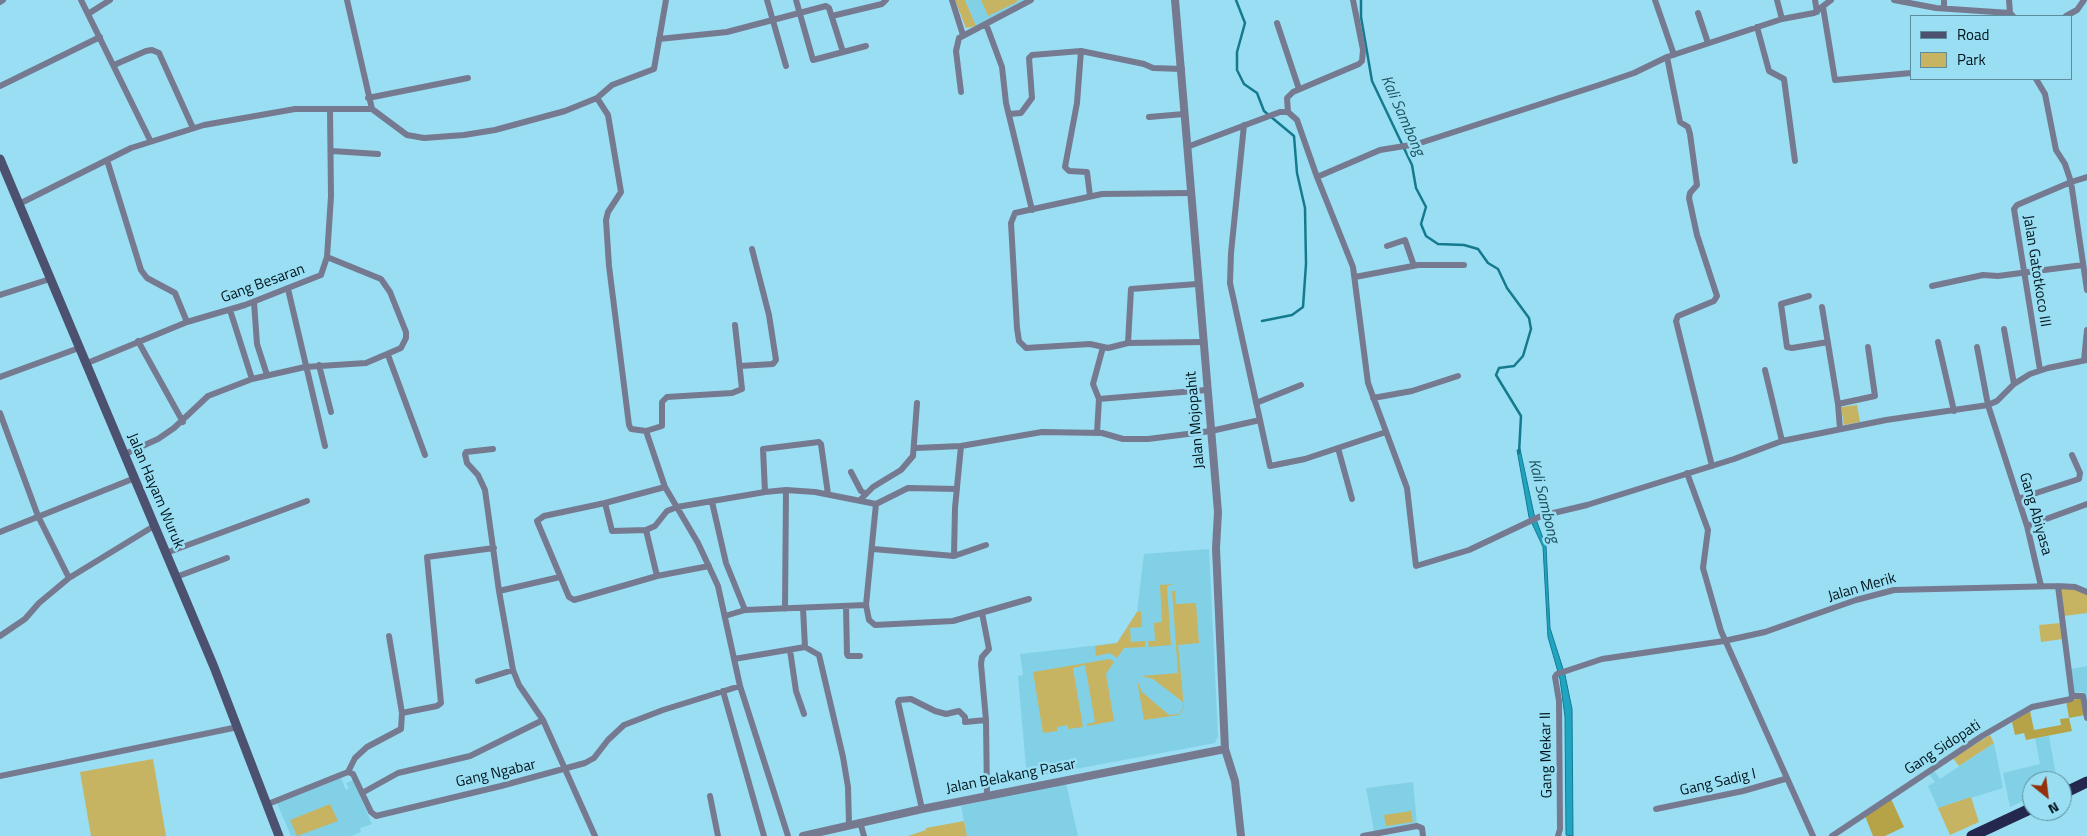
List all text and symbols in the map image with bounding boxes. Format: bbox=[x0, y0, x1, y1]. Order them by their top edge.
legend bbox=[1910, 15, 2072, 80]
text: Road bbox=[1957, 23, 1989, 46]
text: Park bbox=[1957, 48, 1986, 71]
water label: Kali Sambong bbox=[1376, 73, 1428, 159]
street label: Jalan Gatotkoco III bbox=[2018, 214, 2054, 328]
street label: Gang Besaran bbox=[219, 261, 307, 307]
street label: Jalan Mojopahit bbox=[1183, 370, 1209, 470]
street label: Jalan Hayam Wuruk bbox=[123, 431, 187, 551]
water label: Kali Sambong bbox=[1523, 457, 1563, 545]
street label: Gang Abiyasa bbox=[2015, 471, 2055, 557]
street label: Jalan Merik bbox=[1826, 570, 1898, 606]
street label: Gang Mekar II bbox=[1537, 712, 1557, 798]
street label: Gang Sidopati bbox=[1902, 717, 1984, 779]
street label: Gang Ngabar bbox=[454, 756, 538, 792]
street label: Jalan Belakang Pasar bbox=[945, 756, 1077, 798]
street label: Gang Sadig I bbox=[1678, 766, 1758, 800]
north arrow bbox=[2022, 771, 2072, 821]
text: N bbox=[2045, 797, 2063, 820]

